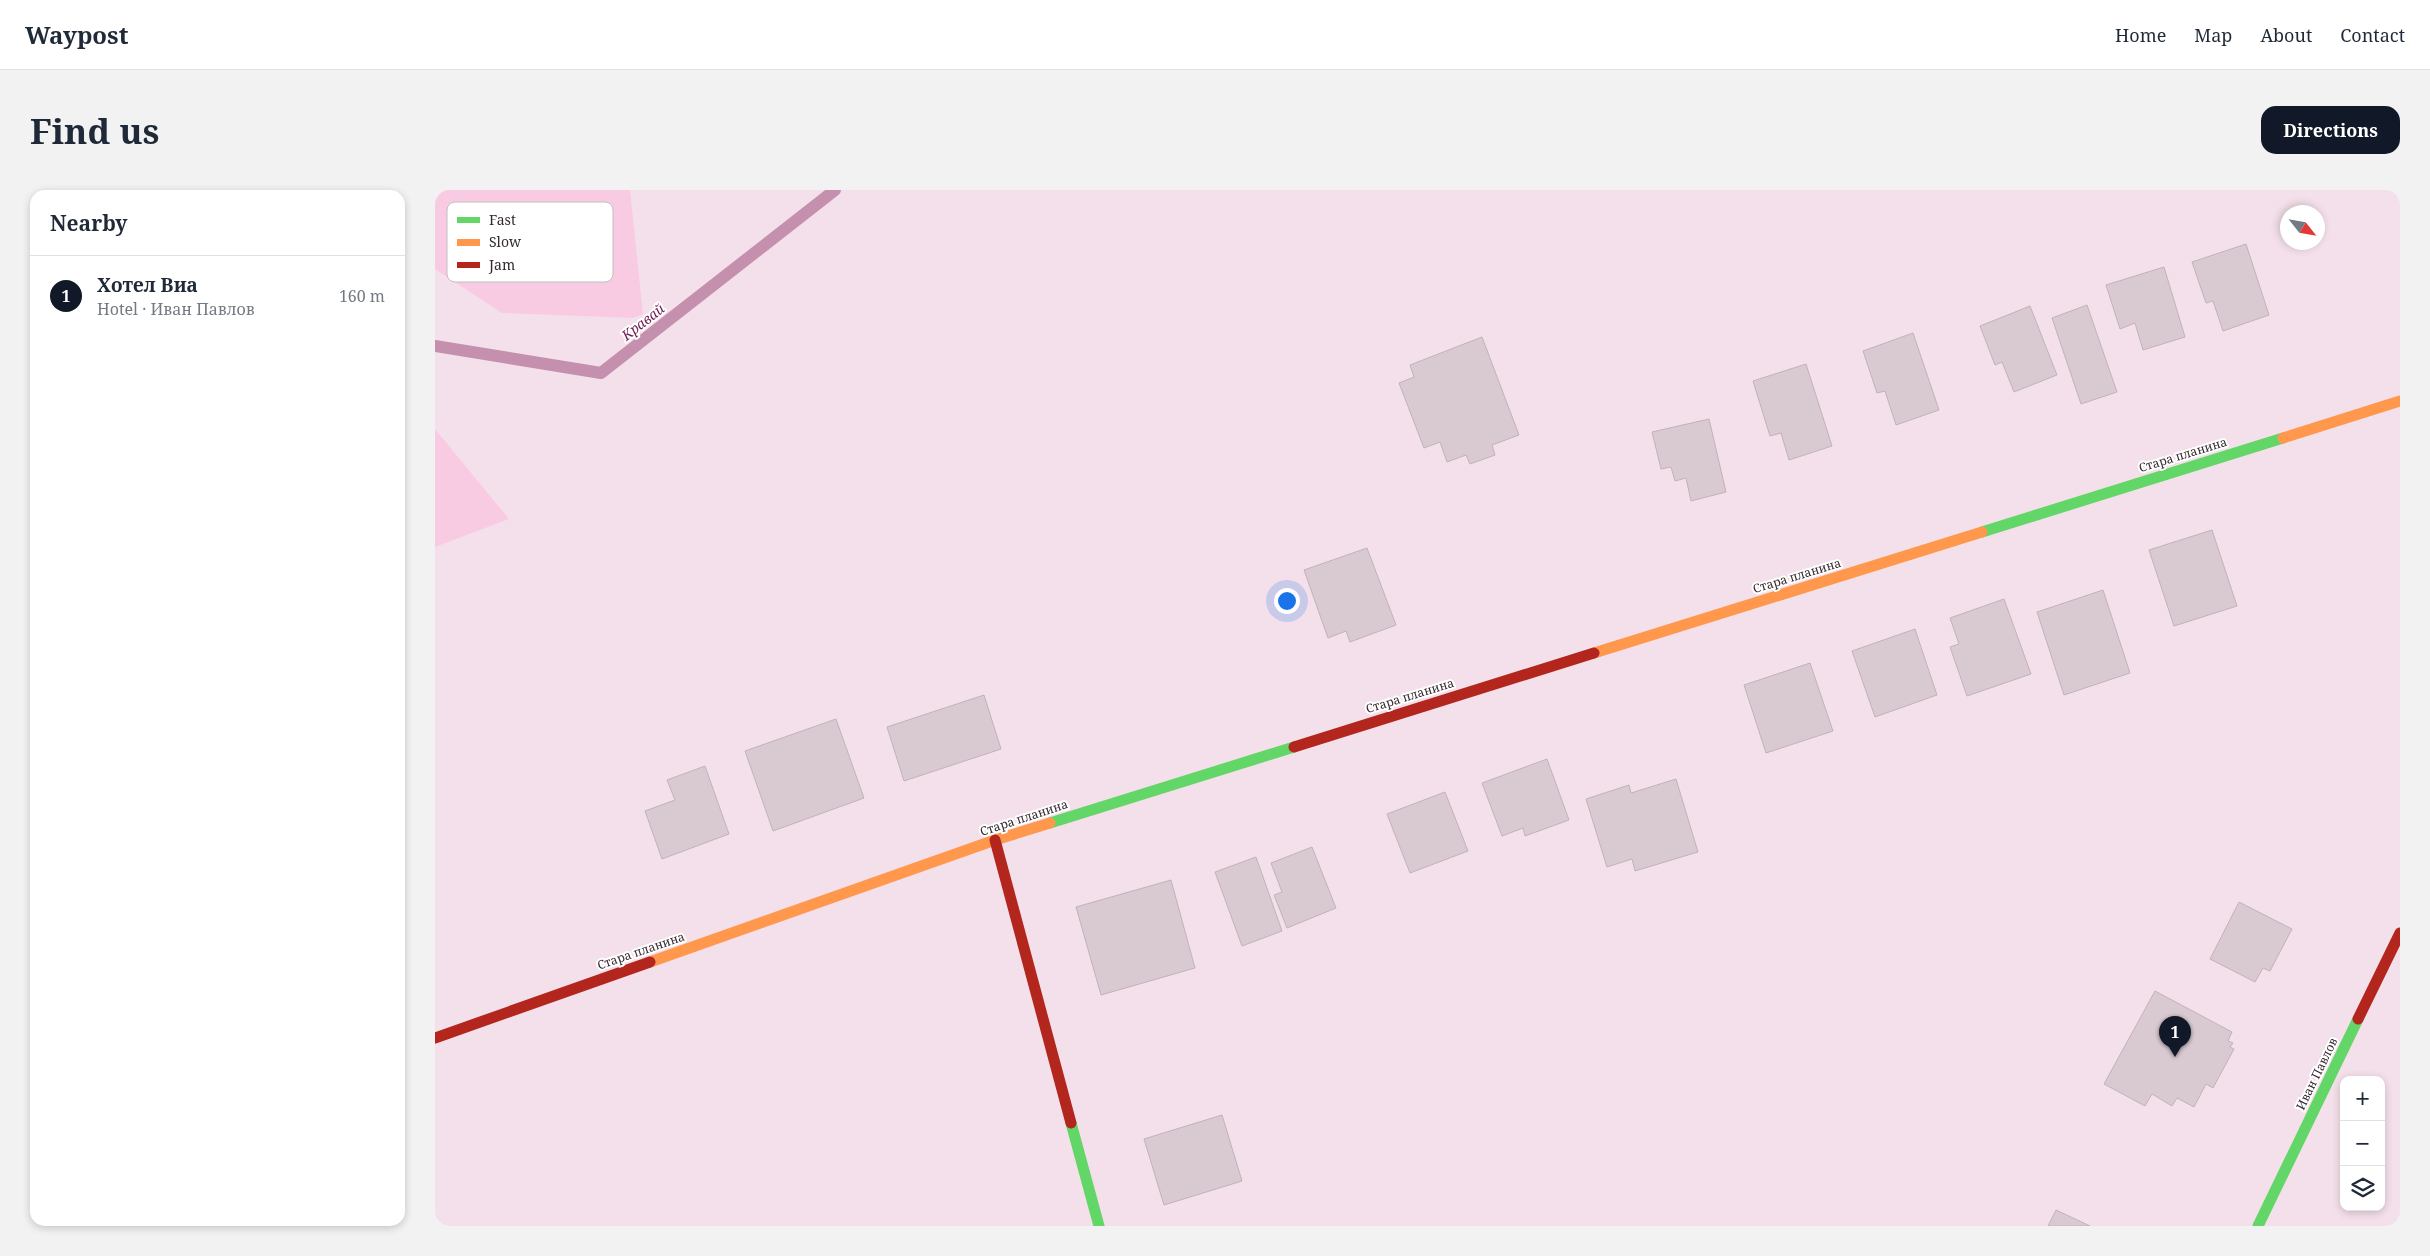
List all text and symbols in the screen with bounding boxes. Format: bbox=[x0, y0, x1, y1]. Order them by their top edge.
text: Waypost bbox=[25, 18, 128, 51]
text: Home bbox=[2115, 23, 2166, 47]
text: Map bbox=[2194, 23, 2232, 47]
text: About bbox=[2260, 23, 2312, 47]
text: Contact bbox=[2340, 23, 2405, 47]
button: Directions bbox=[2261, 106, 2400, 154]
text: Find us bbox=[30, 107, 159, 154]
legend bbox=[447, 202, 613, 282]
north arrow bbox=[2280, 205, 2325, 250]
text: Nearby bbox=[50, 209, 128, 237]
text: Fast bbox=[489, 210, 516, 229]
text: Slow bbox=[489, 232, 522, 251]
text: Jam bbox=[488, 255, 515, 274]
text: Хотел Виа bbox=[97, 272, 198, 298]
text: 1 bbox=[61, 285, 71, 307]
text: 160 m bbox=[339, 285, 385, 307]
text: Hotel · Иван Павлов bbox=[97, 298, 255, 320]
water label: Кравай bbox=[617, 298, 669, 345]
street label: Стара планина bbox=[2137, 433, 2229, 476]
street label: Стара планина bbox=[1751, 554, 1843, 597]
your location bbox=[1274, 588, 1300, 614]
street label: Стара планина bbox=[1364, 674, 1456, 717]
street label: Стара планина bbox=[978, 795, 1070, 840]
street label: Стара планина bbox=[595, 928, 687, 973]
pin: 1 bbox=[2159, 1016, 2191, 1057]
street label: Иван Павлов bbox=[2292, 1035, 2341, 1113]
map controls bbox=[2340, 1076, 2385, 1211]
button: + bbox=[2340, 1076, 2385, 1121]
button: − bbox=[2340, 1121, 2385, 1166]
button: layers bbox=[2340, 1166, 2385, 1211]

